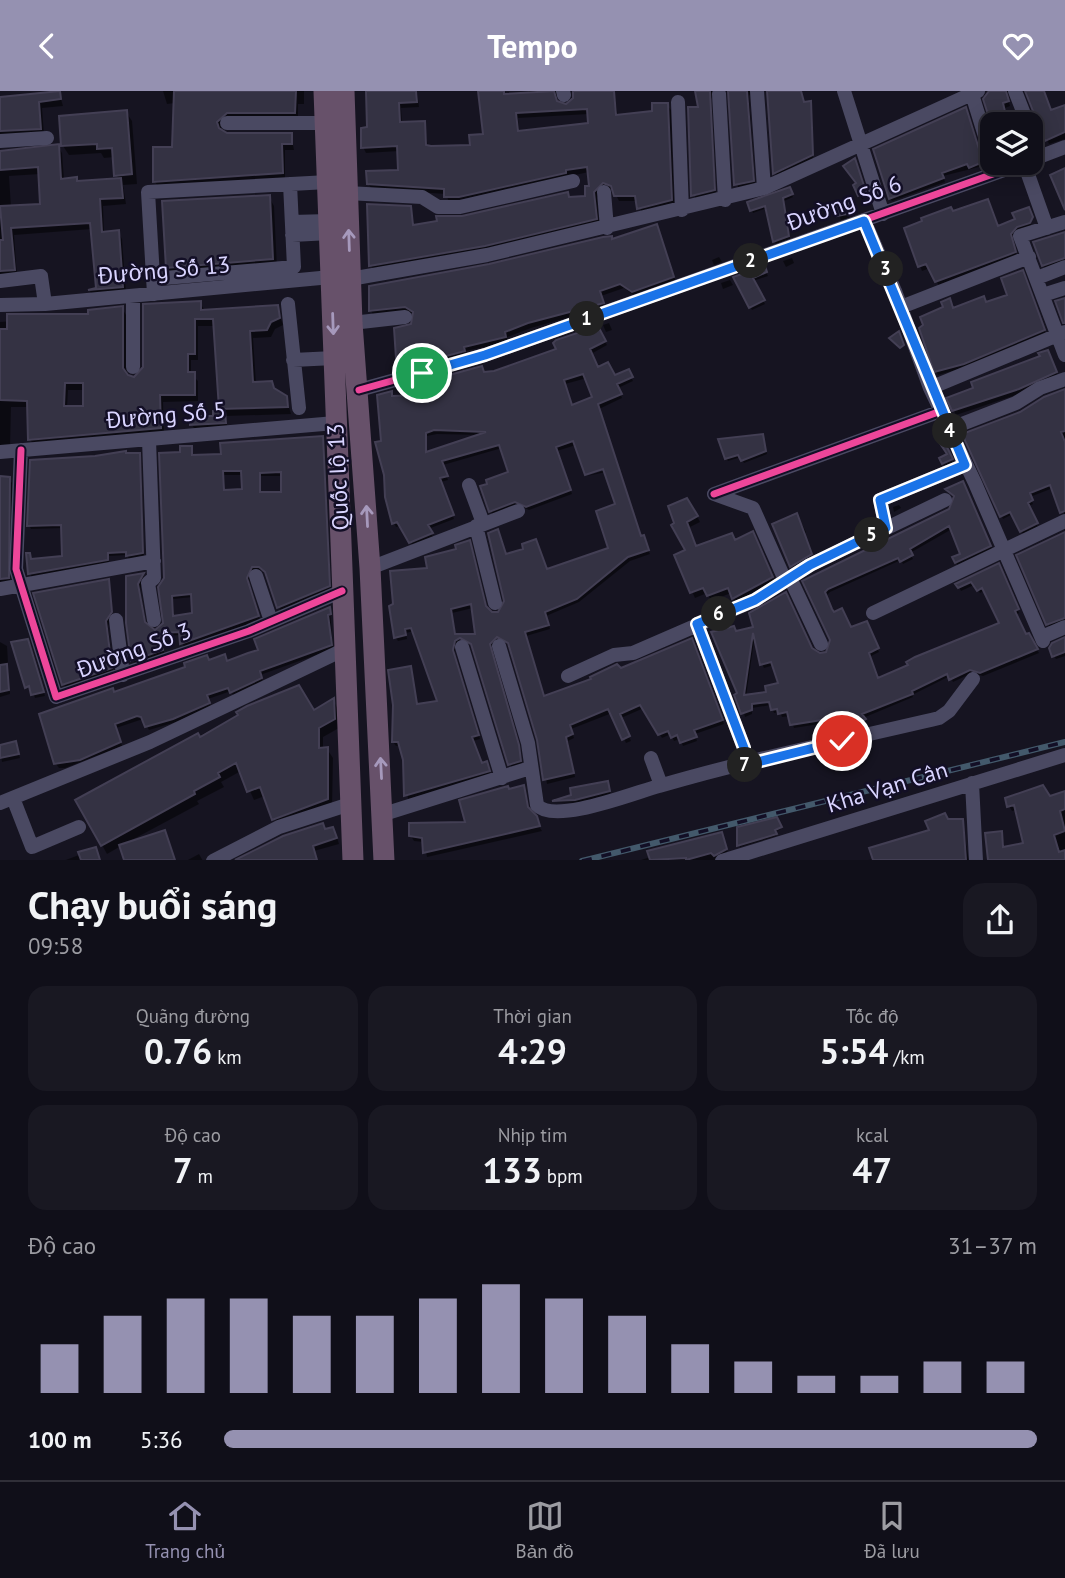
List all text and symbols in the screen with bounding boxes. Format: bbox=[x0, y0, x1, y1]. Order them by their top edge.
text: Tempo bbox=[487, 25, 578, 67]
icon: back bbox=[28, 27, 66, 65]
icon: heart bbox=[999, 27, 1037, 65]
map controls bbox=[980, 112, 1043, 175]
button: layers bbox=[980, 112, 1043, 175]
street label: Đường Số 6 bbox=[782, 168, 905, 237]
one-way arrow bbox=[342, 229, 355, 252]
pin: 2 bbox=[734, 243, 768, 279]
text: 2 bbox=[745, 248, 756, 272]
street label: Đường Số 13 bbox=[96, 249, 231, 290]
pin: 3 bbox=[868, 251, 903, 287]
text: 3 bbox=[880, 256, 891, 280]
pin: 1 bbox=[570, 301, 604, 337]
text: 1 bbox=[581, 306, 592, 330]
one-way arrow bbox=[326, 312, 339, 335]
pin bbox=[392, 343, 452, 403]
icon: arrive bbox=[403, 354, 441, 392]
street label: Đường Số 5 bbox=[104, 395, 227, 434]
pin: 4 bbox=[932, 413, 968, 449]
text: 4 bbox=[944, 418, 955, 442]
street label: Quốc lộ 13 bbox=[320, 423, 355, 531]
one-way arrow bbox=[360, 505, 373, 528]
pin: 5 bbox=[854, 517, 890, 553]
text: 5 bbox=[866, 522, 877, 546]
pin: 6 bbox=[702, 596, 736, 631]
text: 6 bbox=[713, 601, 724, 625]
street label: Đường Số 3 bbox=[72, 615, 195, 684]
pin bbox=[812, 711, 872, 771]
icon: check bbox=[823, 722, 861, 760]
pin: 7 bbox=[728, 747, 762, 783]
text: 7 bbox=[739, 752, 750, 776]
street label: Kha Vạn Cân bbox=[823, 754, 951, 819]
one-way arrow bbox=[375, 757, 388, 780]
text: Chạy buổi sáng bbox=[28, 880, 277, 929]
button: share bbox=[963, 883, 1037, 957]
text: 09:58 bbox=[28, 931, 83, 960]
text: Quãng đường bbox=[136, 1004, 250, 1028]
text: Thời gian bbox=[493, 1004, 572, 1028]
text: Tốc độ bbox=[846, 1004, 899, 1028]
text: 0.76 bbox=[144, 1028, 212, 1074]
text: 4:29 bbox=[498, 1028, 567, 1074]
text: 5:54 bbox=[820, 1028, 888, 1074]
text: km bbox=[212, 1045, 242, 1069]
text: /km bbox=[888, 1045, 925, 1069]
text: Độ cao bbox=[165, 1123, 221, 1147]
text: Nhịp tim bbox=[498, 1123, 567, 1147]
text: kcal bbox=[856, 1123, 888, 1147]
text: 7 bbox=[173, 1147, 193, 1193]
text: 133 bbox=[482, 1147, 542, 1193]
text: 47 bbox=[852, 1147, 892, 1193]
text: m bbox=[193, 1164, 213, 1188]
text: bpm bbox=[542, 1164, 583, 1188]
text: Độ cao bbox=[28, 1231, 96, 1260]
text: 31–37 m bbox=[948, 1231, 1037, 1260]
text: 100 m bbox=[28, 1425, 91, 1454]
text: 5:36 bbox=[140, 1425, 183, 1454]
tab: Trang chủ bbox=[145, 1497, 225, 1563]
tab: Bản đồ bbox=[516, 1497, 574, 1563]
tab: Đã lưu bbox=[864, 1497, 920, 1563]

